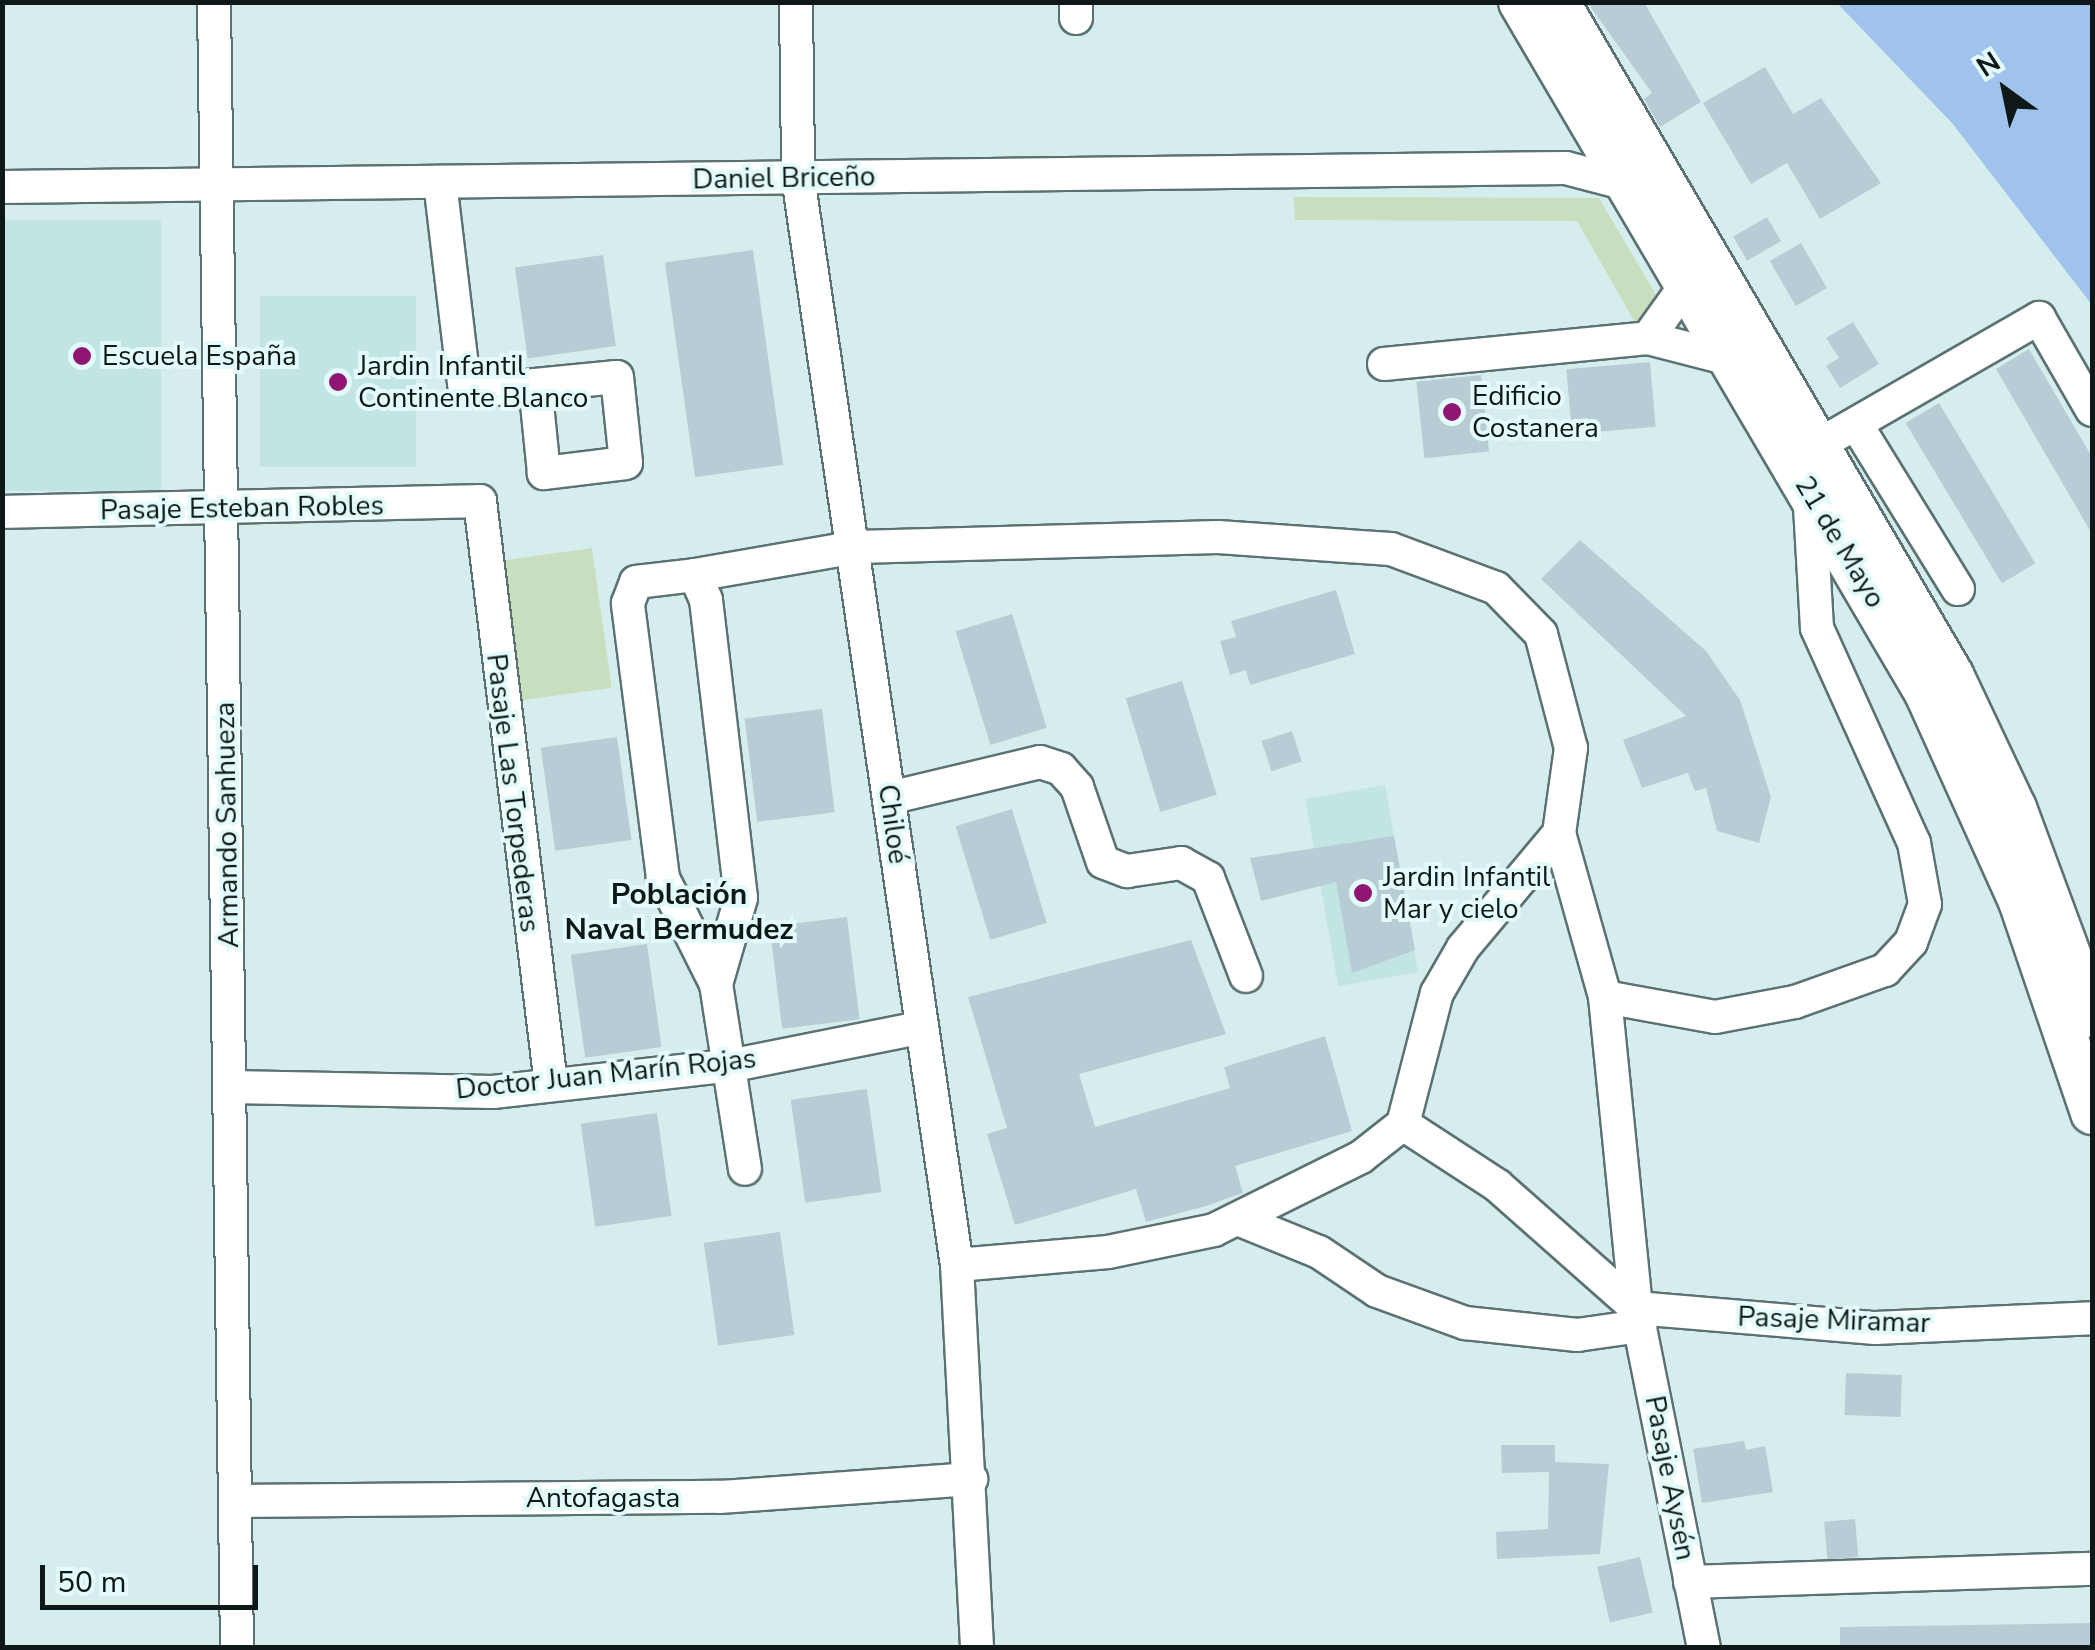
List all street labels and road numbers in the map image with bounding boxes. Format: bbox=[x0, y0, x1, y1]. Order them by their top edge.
street label: Daniel Briceño bbox=[692, 160, 876, 196]
street label: 21 de Mayo bbox=[1788, 470, 1892, 614]
street label: Pasaje Esteban Robles bbox=[100, 489, 384, 527]
street label: Pasaje Las Torpederas bbox=[479, 652, 547, 934]
street label: Armando Sanhueza bbox=[208, 702, 246, 948]
street label: Chiloé bbox=[871, 782, 915, 866]
street label: Doctor Juan Marín Rojas bbox=[454, 1042, 758, 1106]
street label: Pasaje Miramar bbox=[1737, 1300, 1931, 1340]
street label: Pasaje Aysén bbox=[1638, 1393, 1702, 1563]
street label: Antofagasta bbox=[526, 1481, 680, 1515]

